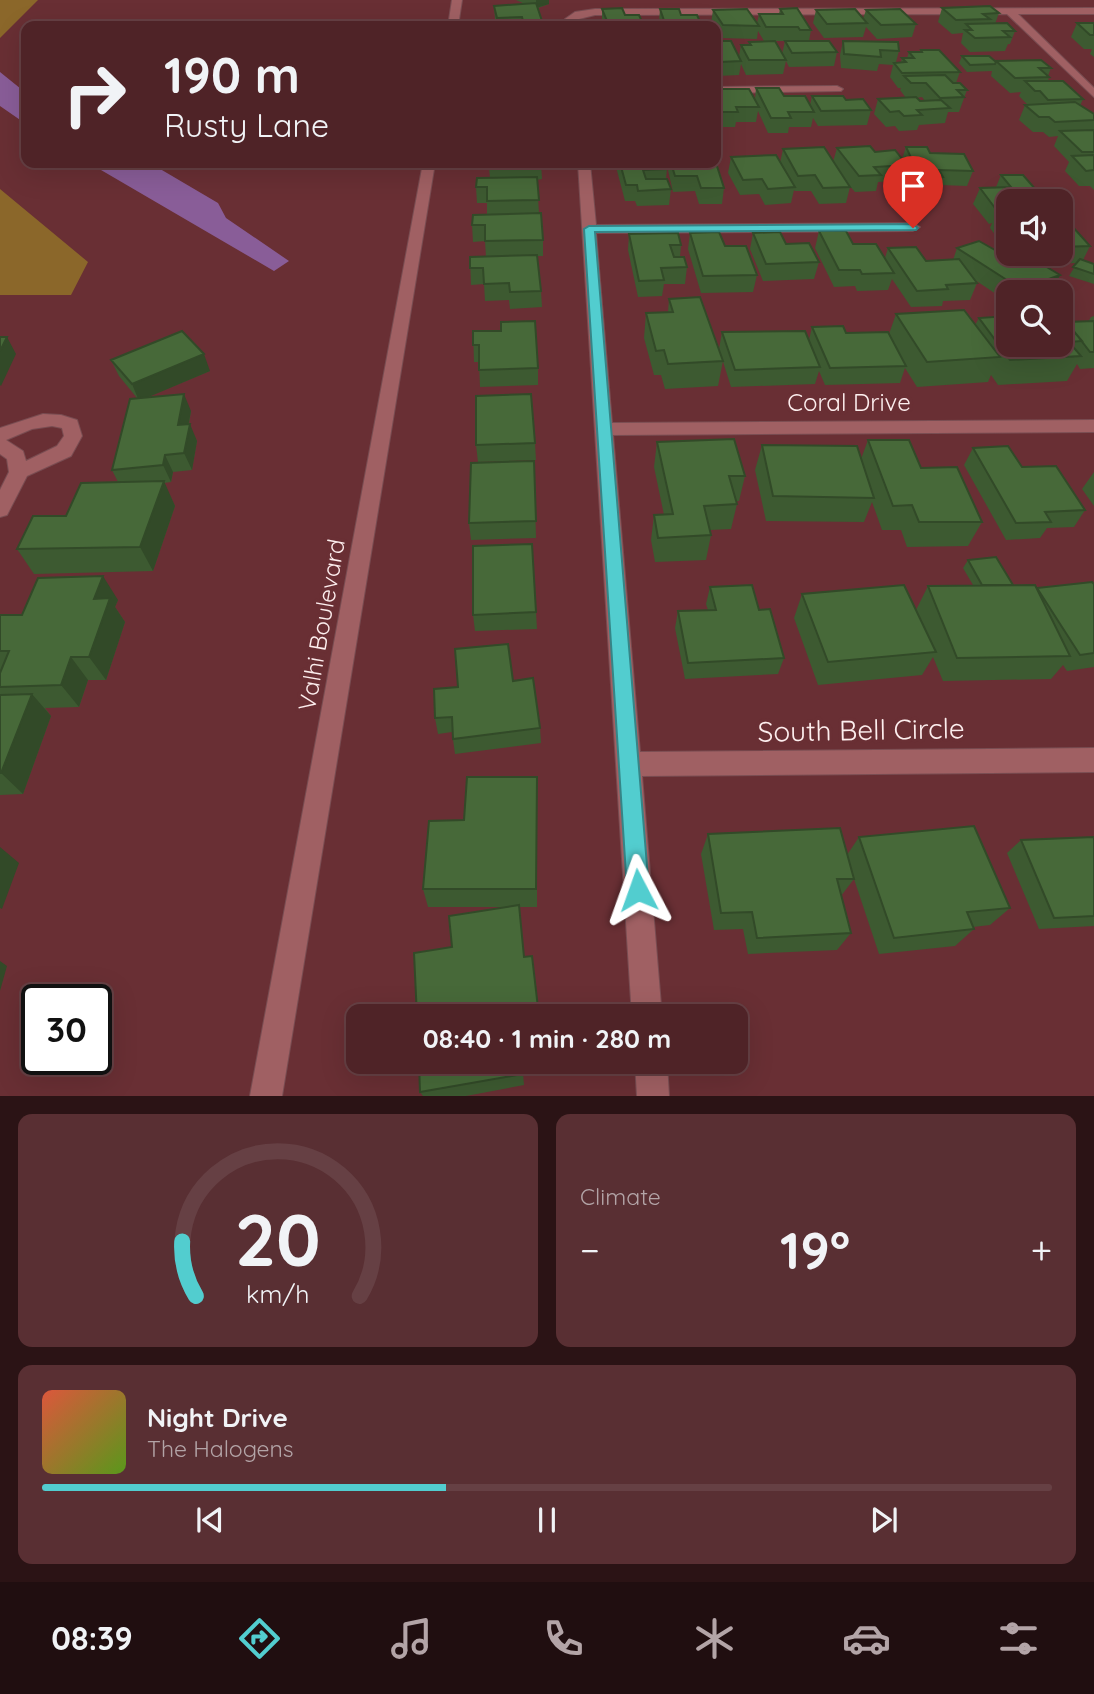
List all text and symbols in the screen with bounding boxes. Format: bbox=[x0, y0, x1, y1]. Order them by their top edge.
text: 190 m bbox=[164, 44, 300, 105]
icon: right bbox=[49, 49, 140, 140]
text: Rusty Lane bbox=[164, 105, 329, 145]
pin bbox=[883, 156, 943, 228]
icon: arrive bbox=[894, 167, 932, 205]
map controls bbox=[996, 189, 1073, 357]
button: sound bbox=[996, 189, 1073, 266]
button: search bbox=[996, 280, 1073, 357]
street label: Coral Drive bbox=[787, 387, 911, 417]
street label: Valhi Boulevard bbox=[291, 537, 351, 713]
street label: South Bell Circle bbox=[757, 710, 965, 749]
position arrow bbox=[601, 853, 675, 927]
speed limit sign: 30 bbox=[21, 984, 112, 1075]
text: 08:40 · 1 min · 280 m bbox=[423, 1022, 671, 1055]
text: Climate bbox=[580, 1182, 661, 1211]
text: 20 bbox=[235, 1194, 321, 1285]
text: 19° bbox=[780, 1217, 850, 1282]
text: − bbox=[580, 1226, 600, 1274]
text: + bbox=[1031, 1226, 1052, 1274]
text: km/h bbox=[246, 1278, 310, 1309]
text: Night Drive bbox=[147, 1401, 288, 1434]
text: The Halogens bbox=[147, 1434, 294, 1463]
icon: previous bbox=[191, 1501, 229, 1539]
icon: pause bbox=[528, 1501, 566, 1539]
icon: next bbox=[865, 1501, 903, 1539]
icon: directions bbox=[235, 1614, 284, 1663]
icon: music bbox=[387, 1614, 436, 1663]
icon: phone bbox=[539, 1614, 588, 1663]
icon: climate bbox=[690, 1614, 739, 1663]
icon: car bbox=[842, 1614, 891, 1663]
icon: filters bbox=[994, 1614, 1043, 1663]
text: 08:39 bbox=[51, 1618, 133, 1658]

